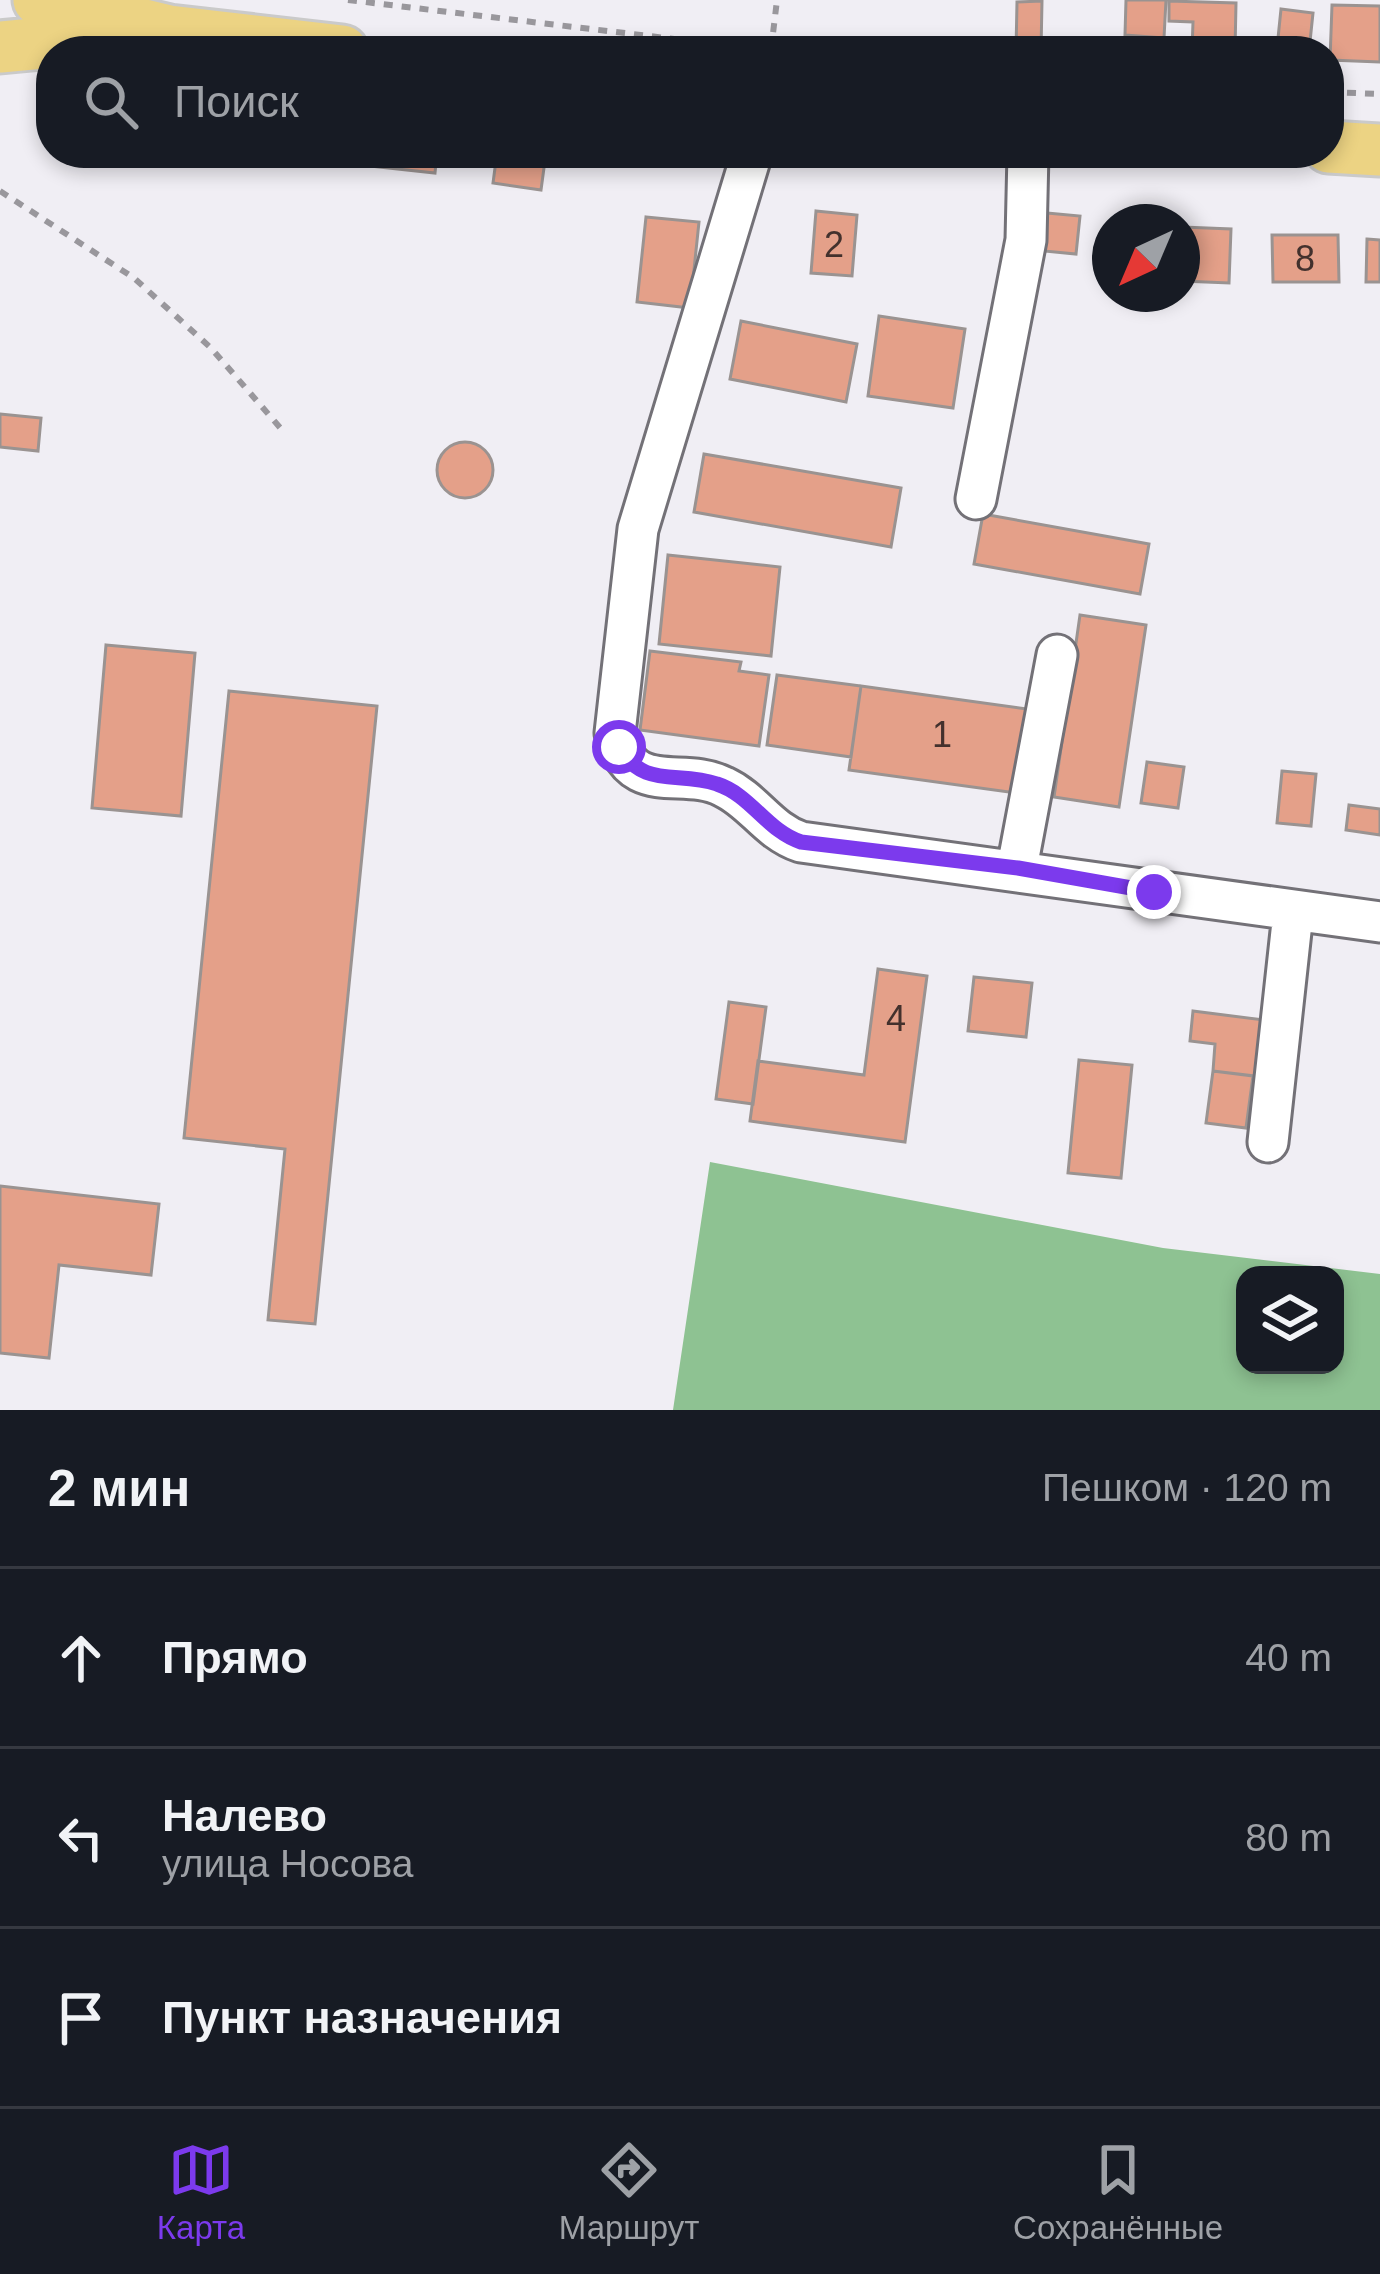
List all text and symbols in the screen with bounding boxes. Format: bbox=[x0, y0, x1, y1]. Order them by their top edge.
search box bbox=[36, 36, 1344, 168]
icon: search bbox=[78, 69, 144, 135]
text: Поиск bbox=[174, 76, 299, 127]
north arrow bbox=[1092, 204, 1200, 312]
house number: 2 bbox=[824, 224, 844, 265]
house number: 8 bbox=[1295, 238, 1315, 279]
house number: 1 bbox=[932, 714, 952, 755]
route start bbox=[592, 720, 646, 774]
route end bbox=[1127, 865, 1181, 919]
house number: 4 bbox=[886, 998, 906, 1039]
map controls bbox=[1236, 1266, 1344, 1374]
button: layers bbox=[1236, 1266, 1344, 1374]
text: 2 мин bbox=[48, 1460, 190, 1517]
text: Пешком · 120 m bbox=[1042, 1466, 1332, 1509]
icon: ahead bbox=[48, 1625, 114, 1691]
text: Прямо bbox=[162, 1632, 308, 1683]
text: 40 m bbox=[1245, 1636, 1332, 1679]
text: Налево bbox=[162, 1790, 327, 1841]
icon: left bbox=[48, 1805, 114, 1871]
text: 80 m bbox=[1245, 1816, 1332, 1859]
text: улица Носова bbox=[162, 1842, 414, 1885]
icon: arrive bbox=[48, 1985, 114, 2051]
text: Пункт назначения bbox=[162, 1992, 562, 2043]
tab: Карта bbox=[157, 2137, 245, 2247]
tab: Маршрут bbox=[559, 2137, 699, 2247]
tab: Сохранённые bbox=[1013, 2137, 1223, 2247]

